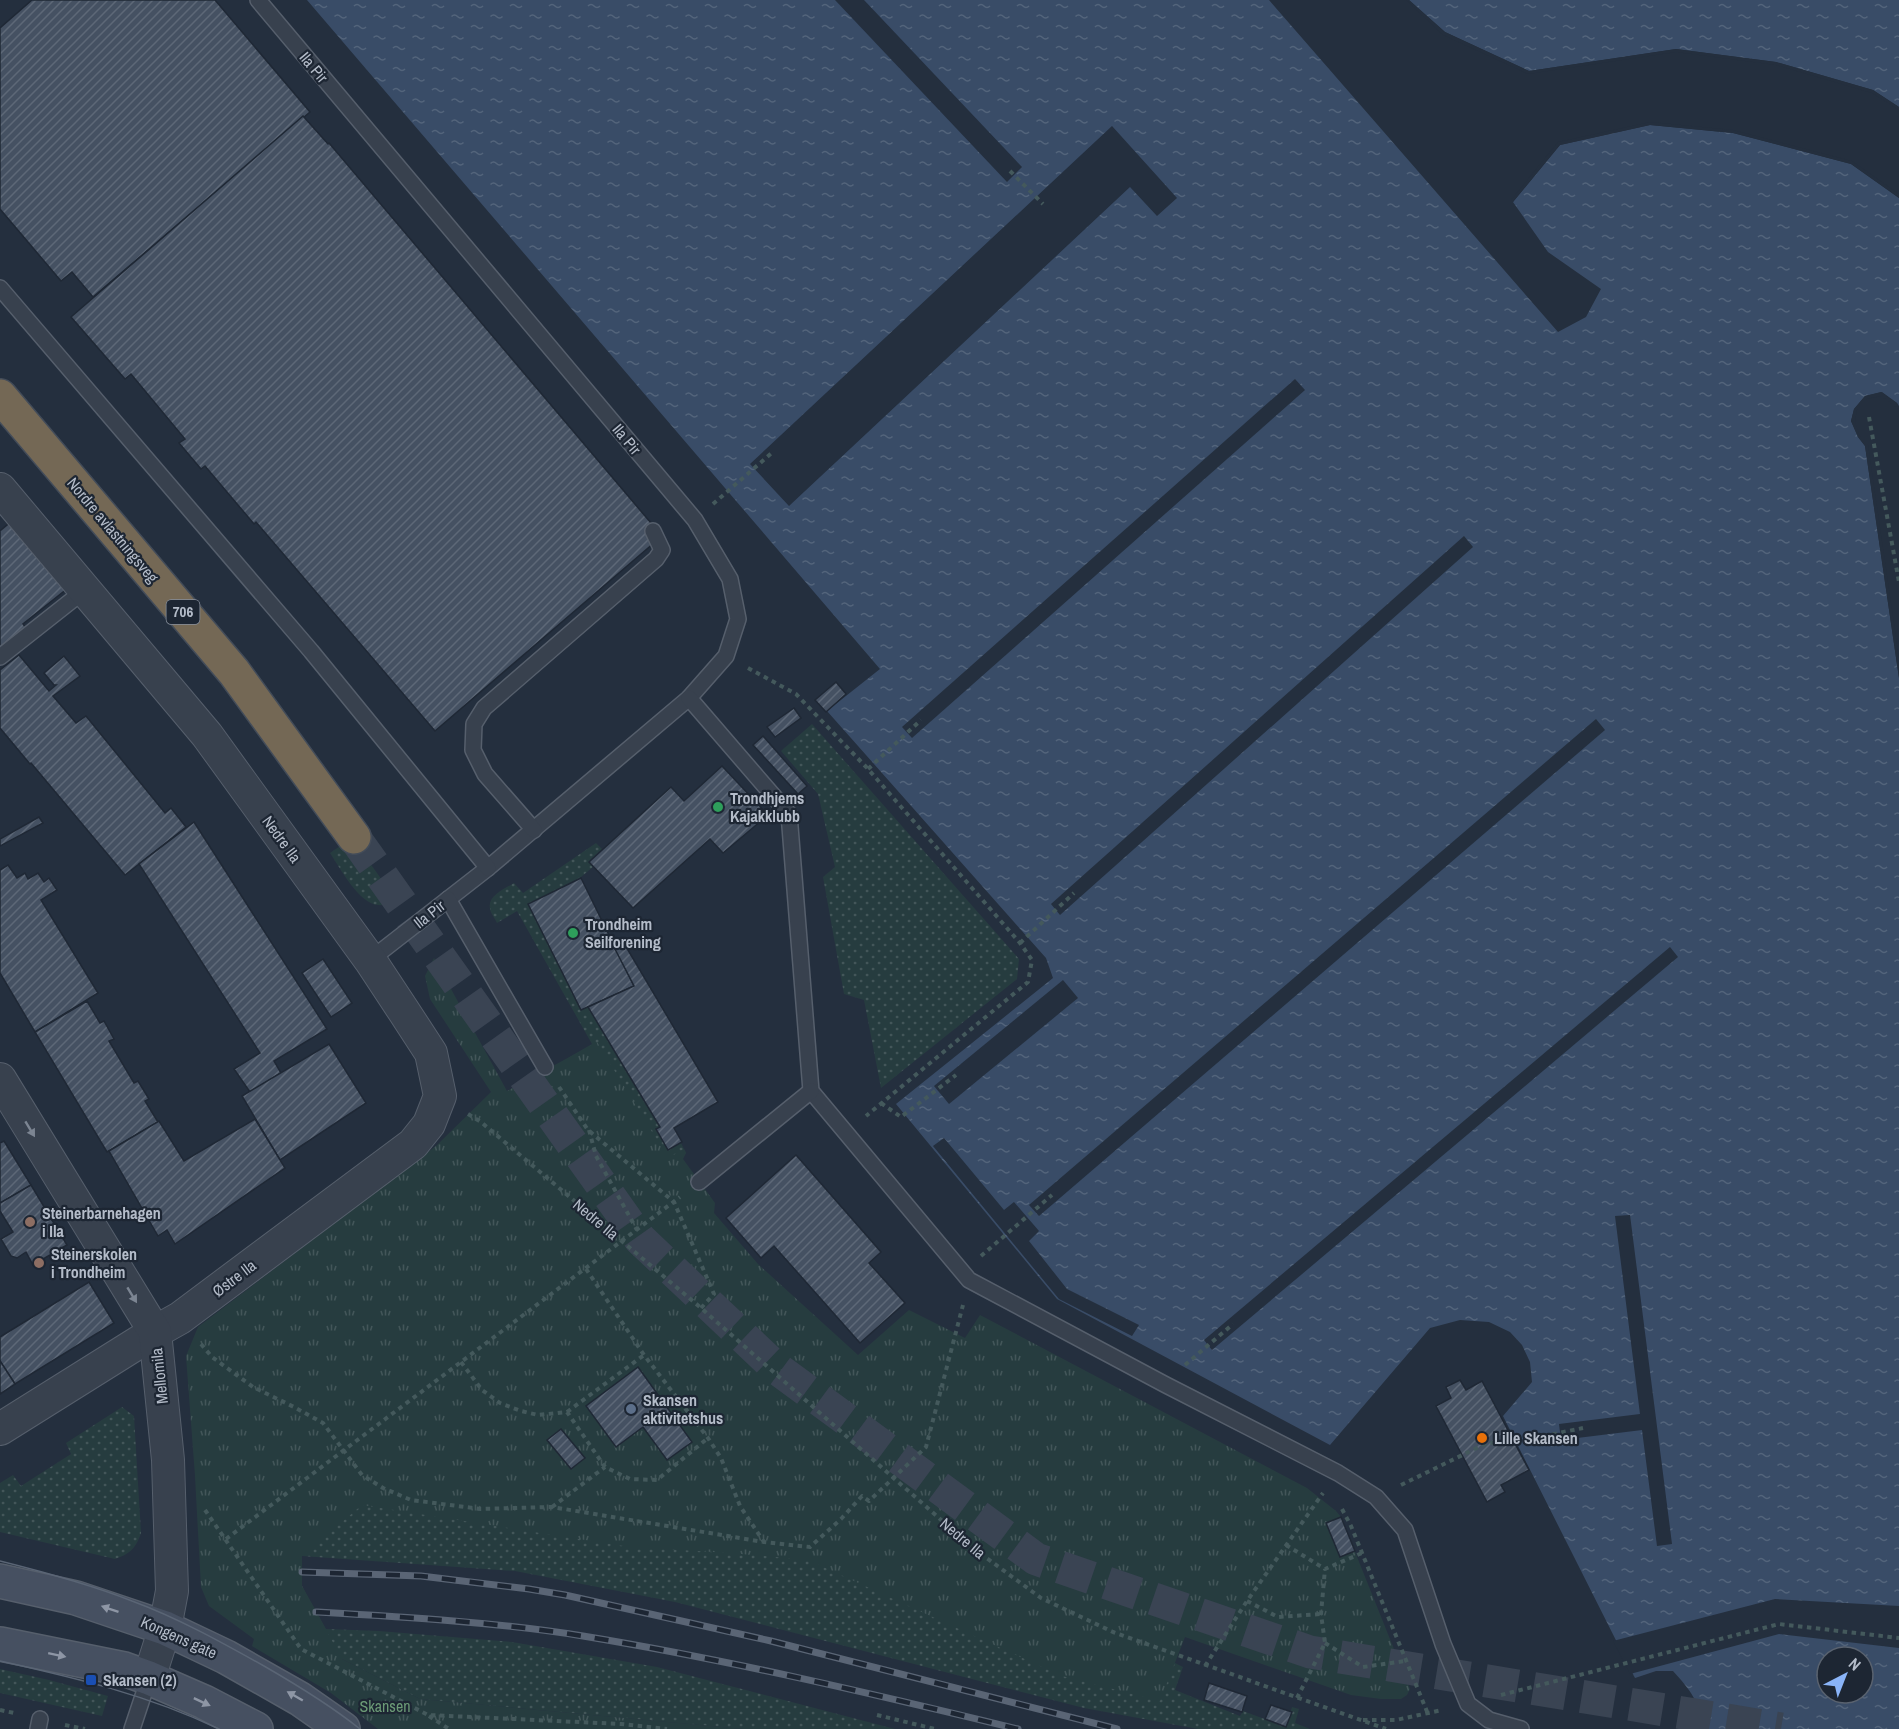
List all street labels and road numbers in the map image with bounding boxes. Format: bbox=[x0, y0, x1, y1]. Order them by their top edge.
street label: Ila Pir bbox=[295, 47, 334, 88]
street label: Ila Pir bbox=[608, 419, 647, 460]
street label: Nordre avlastningsveg bbox=[62, 473, 164, 588]
road number: 706 bbox=[166, 600, 200, 624]
street label: Nedre Ila bbox=[257, 811, 307, 868]
street label: Ila Pir bbox=[409, 894, 450, 933]
street label: Nedre Ila bbox=[569, 1193, 624, 1245]
street label: Østre Ila bbox=[208, 1254, 261, 1302]
street label: Mellomila bbox=[145, 1346, 173, 1405]
street label: Nedre Ila bbox=[936, 1512, 991, 1564]
street label: Kongens gate bbox=[138, 1610, 220, 1664]

